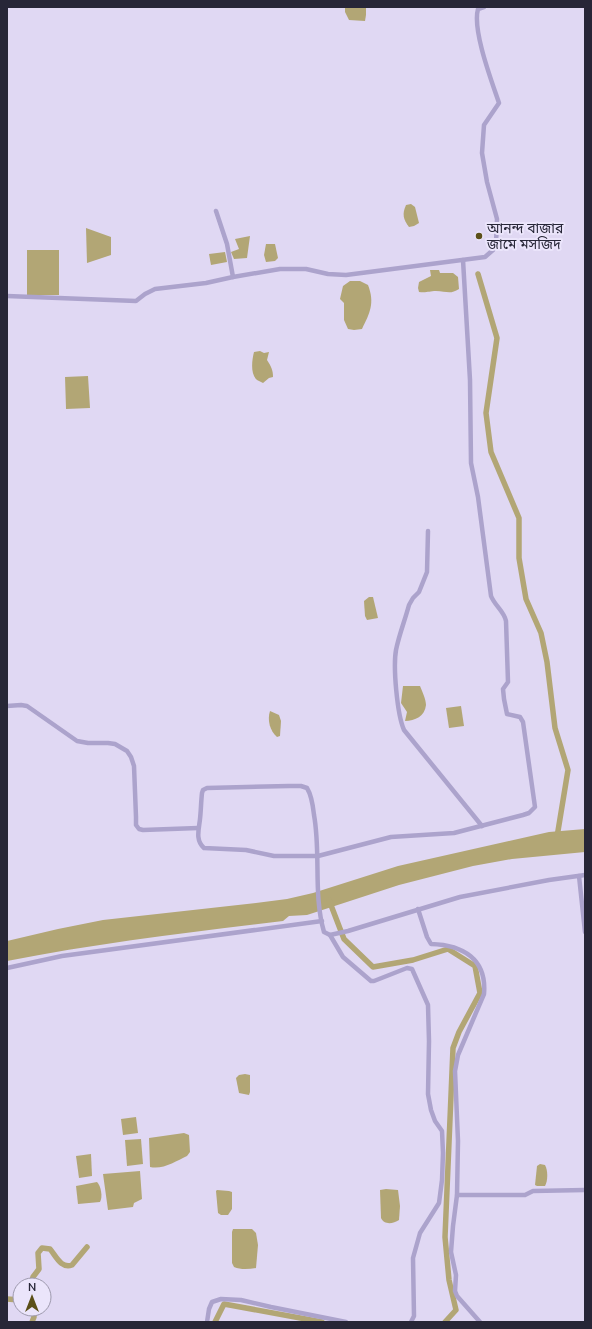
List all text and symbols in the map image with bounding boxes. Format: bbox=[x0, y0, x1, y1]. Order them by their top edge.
place label: আনন্দ বাজার জামে মসজিদ bbox=[486, 219, 564, 254]
marker: আনন্দ বাজার জামে মসজিদ bbox=[474, 231, 484, 241]
north arrow bbox=[12, 1277, 52, 1317]
text: N bbox=[28, 1280, 36, 1295]

